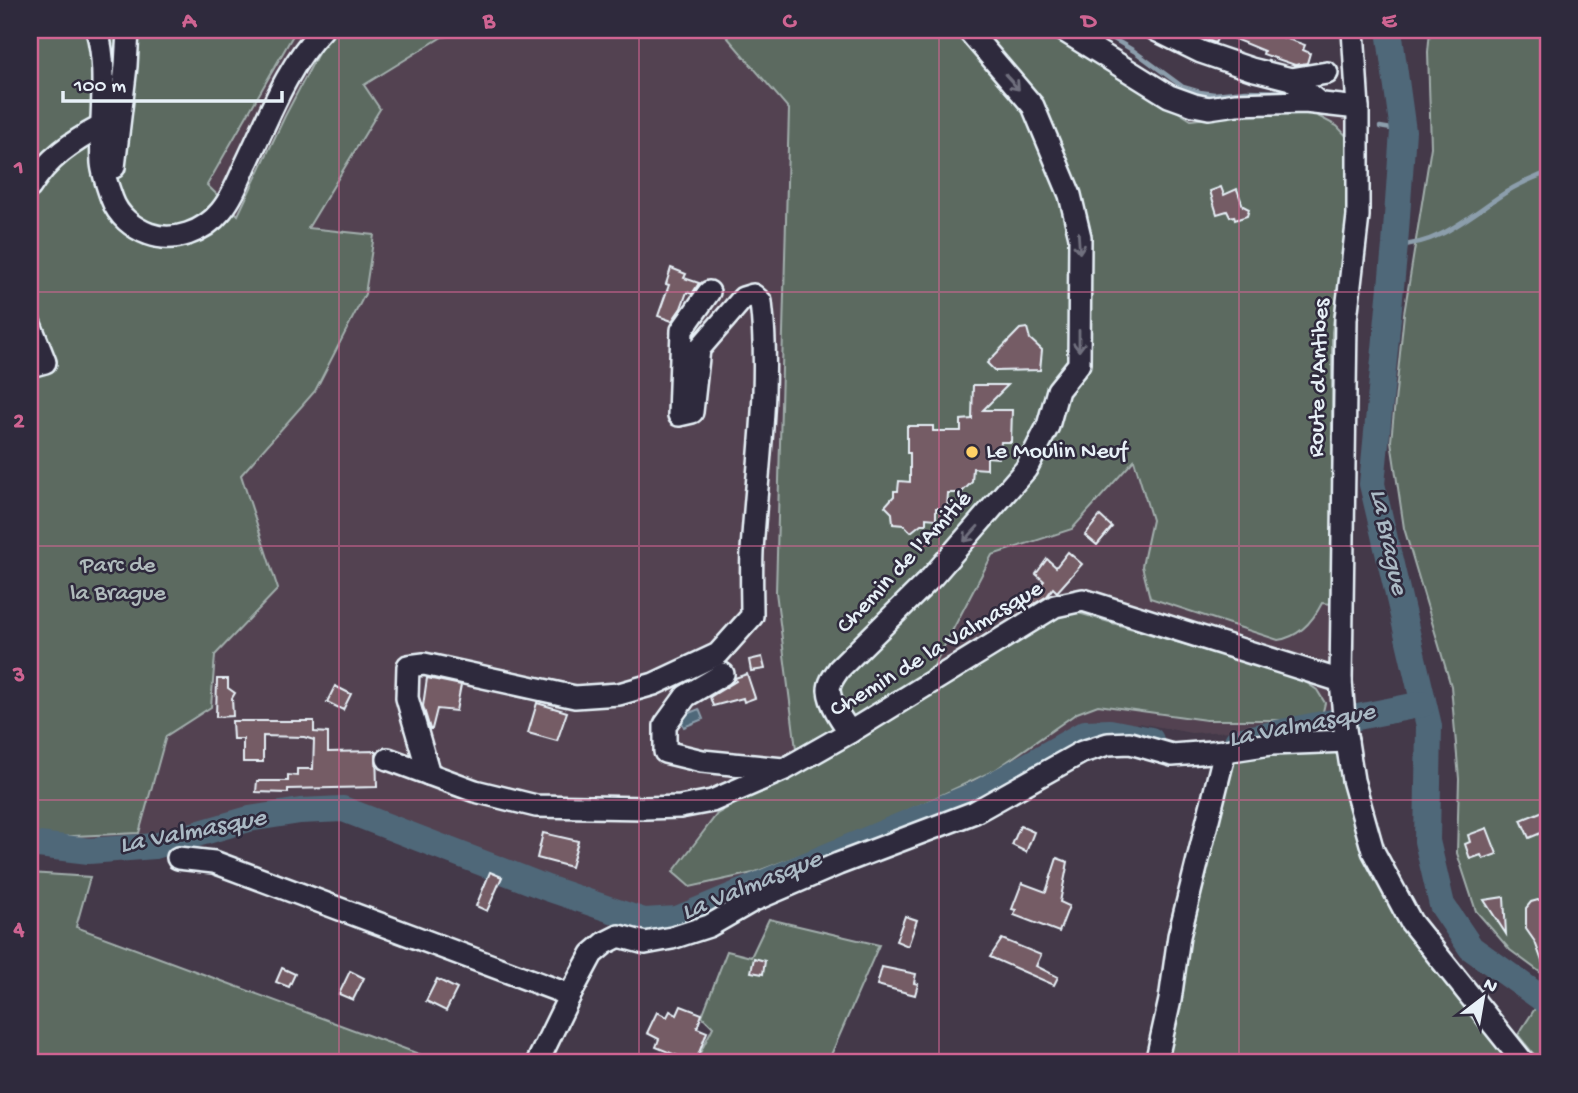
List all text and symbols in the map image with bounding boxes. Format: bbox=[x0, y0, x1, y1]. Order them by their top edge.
text: A bbox=[181, 9, 197, 36]
text: B bbox=[482, 9, 496, 36]
text: C bbox=[783, 9, 798, 36]
text: D bbox=[1080, 9, 1098, 36]
text: E bbox=[1382, 9, 1398, 36]
scale bar bbox=[63, 60, 282, 104]
one-way arrow bbox=[1004, 73, 1020, 91]
text: 100 m bbox=[73, 75, 126, 100]
text: 1 bbox=[13, 155, 24, 182]
one-way arrow bbox=[1073, 231, 1086, 254]
street label: Route d'Antibes bbox=[1303, 297, 1337, 458]
one-way arrow bbox=[1072, 329, 1086, 352]
text: 2 bbox=[13, 409, 25, 436]
place label: Le Moulin Neuf bbox=[986, 438, 1129, 467]
marker: Le Moulin Neuf bbox=[964, 444, 980, 460]
street label: Chemin de l'Amitié bbox=[831, 485, 979, 641]
water label: La Brague bbox=[1361, 486, 1414, 599]
one-way arrow bbox=[963, 524, 979, 542]
park label: Parc de la Brague bbox=[70, 552, 166, 609]
street label: Chemin de la Valmasque bbox=[825, 575, 1049, 725]
text: 3 bbox=[12, 663, 25, 690]
water label: La Valmasque bbox=[1226, 697, 1379, 756]
water label: La Valmasque bbox=[117, 803, 270, 862]
water label: La Valmasque bbox=[677, 844, 828, 929]
text: 4 bbox=[13, 917, 25, 944]
north arrow bbox=[1448, 964, 1518, 1034]
text: N bbox=[1479, 973, 1501, 999]

